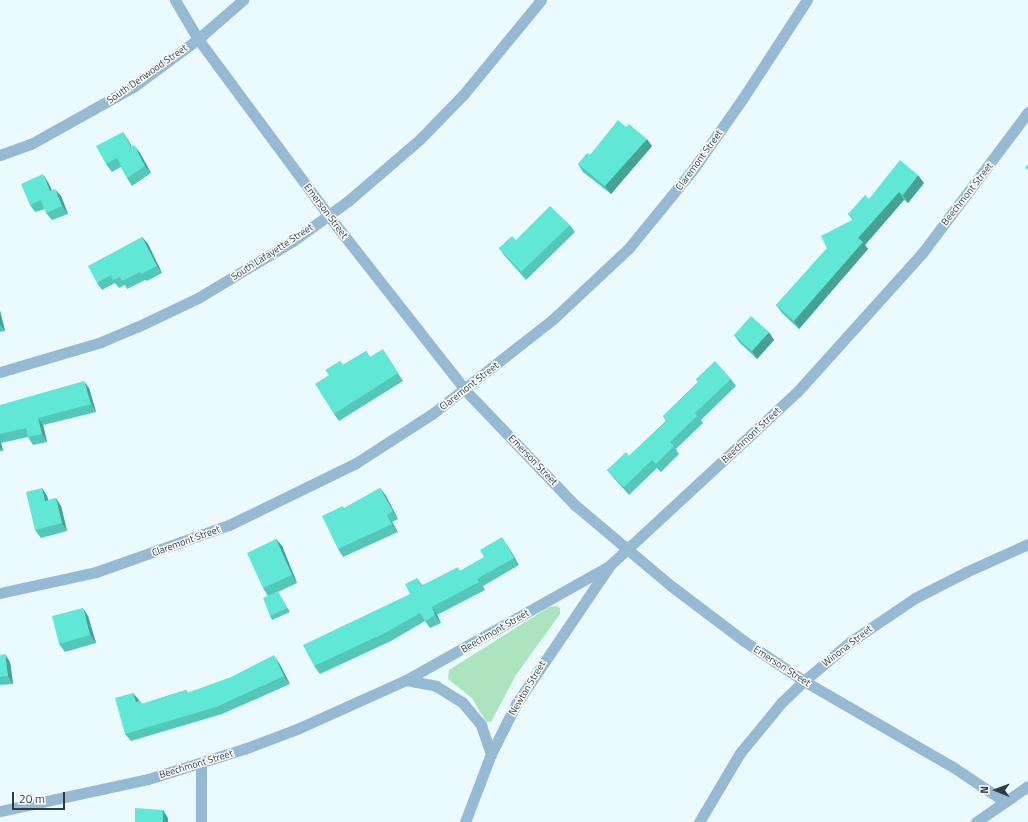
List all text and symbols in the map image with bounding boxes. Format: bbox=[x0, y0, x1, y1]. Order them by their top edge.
street label: South Denwood Street bbox=[105, 42, 189, 106]
street label: Claremont Street bbox=[673, 127, 725, 193]
street label: Beechmont Street bbox=[939, 160, 995, 228]
street label: Emerson Street bbox=[301, 181, 351, 241]
street label: South Lafayette Street bbox=[229, 221, 315, 283]
street label: Claremont Street bbox=[437, 359, 501, 413]
street label: Beechmont Street bbox=[719, 405, 783, 465]
street label: Emerson Street bbox=[506, 432, 560, 488]
street label: Claremont Street bbox=[150, 523, 222, 559]
street label: Beechmont Street bbox=[459, 607, 531, 655]
street label: Winona Street bbox=[820, 623, 874, 669]
street label: Emerson Street bbox=[751, 643, 813, 689]
street label: Newton Street bbox=[506, 659, 548, 717]
street label: Beechmont Street bbox=[158, 747, 234, 781]
north arrow bbox=[976, 770, 1016, 810]
scale bar bbox=[14, 784, 67, 810]
text: N bbox=[976, 786, 992, 794]
text: 20 m bbox=[19, 789, 45, 808]

